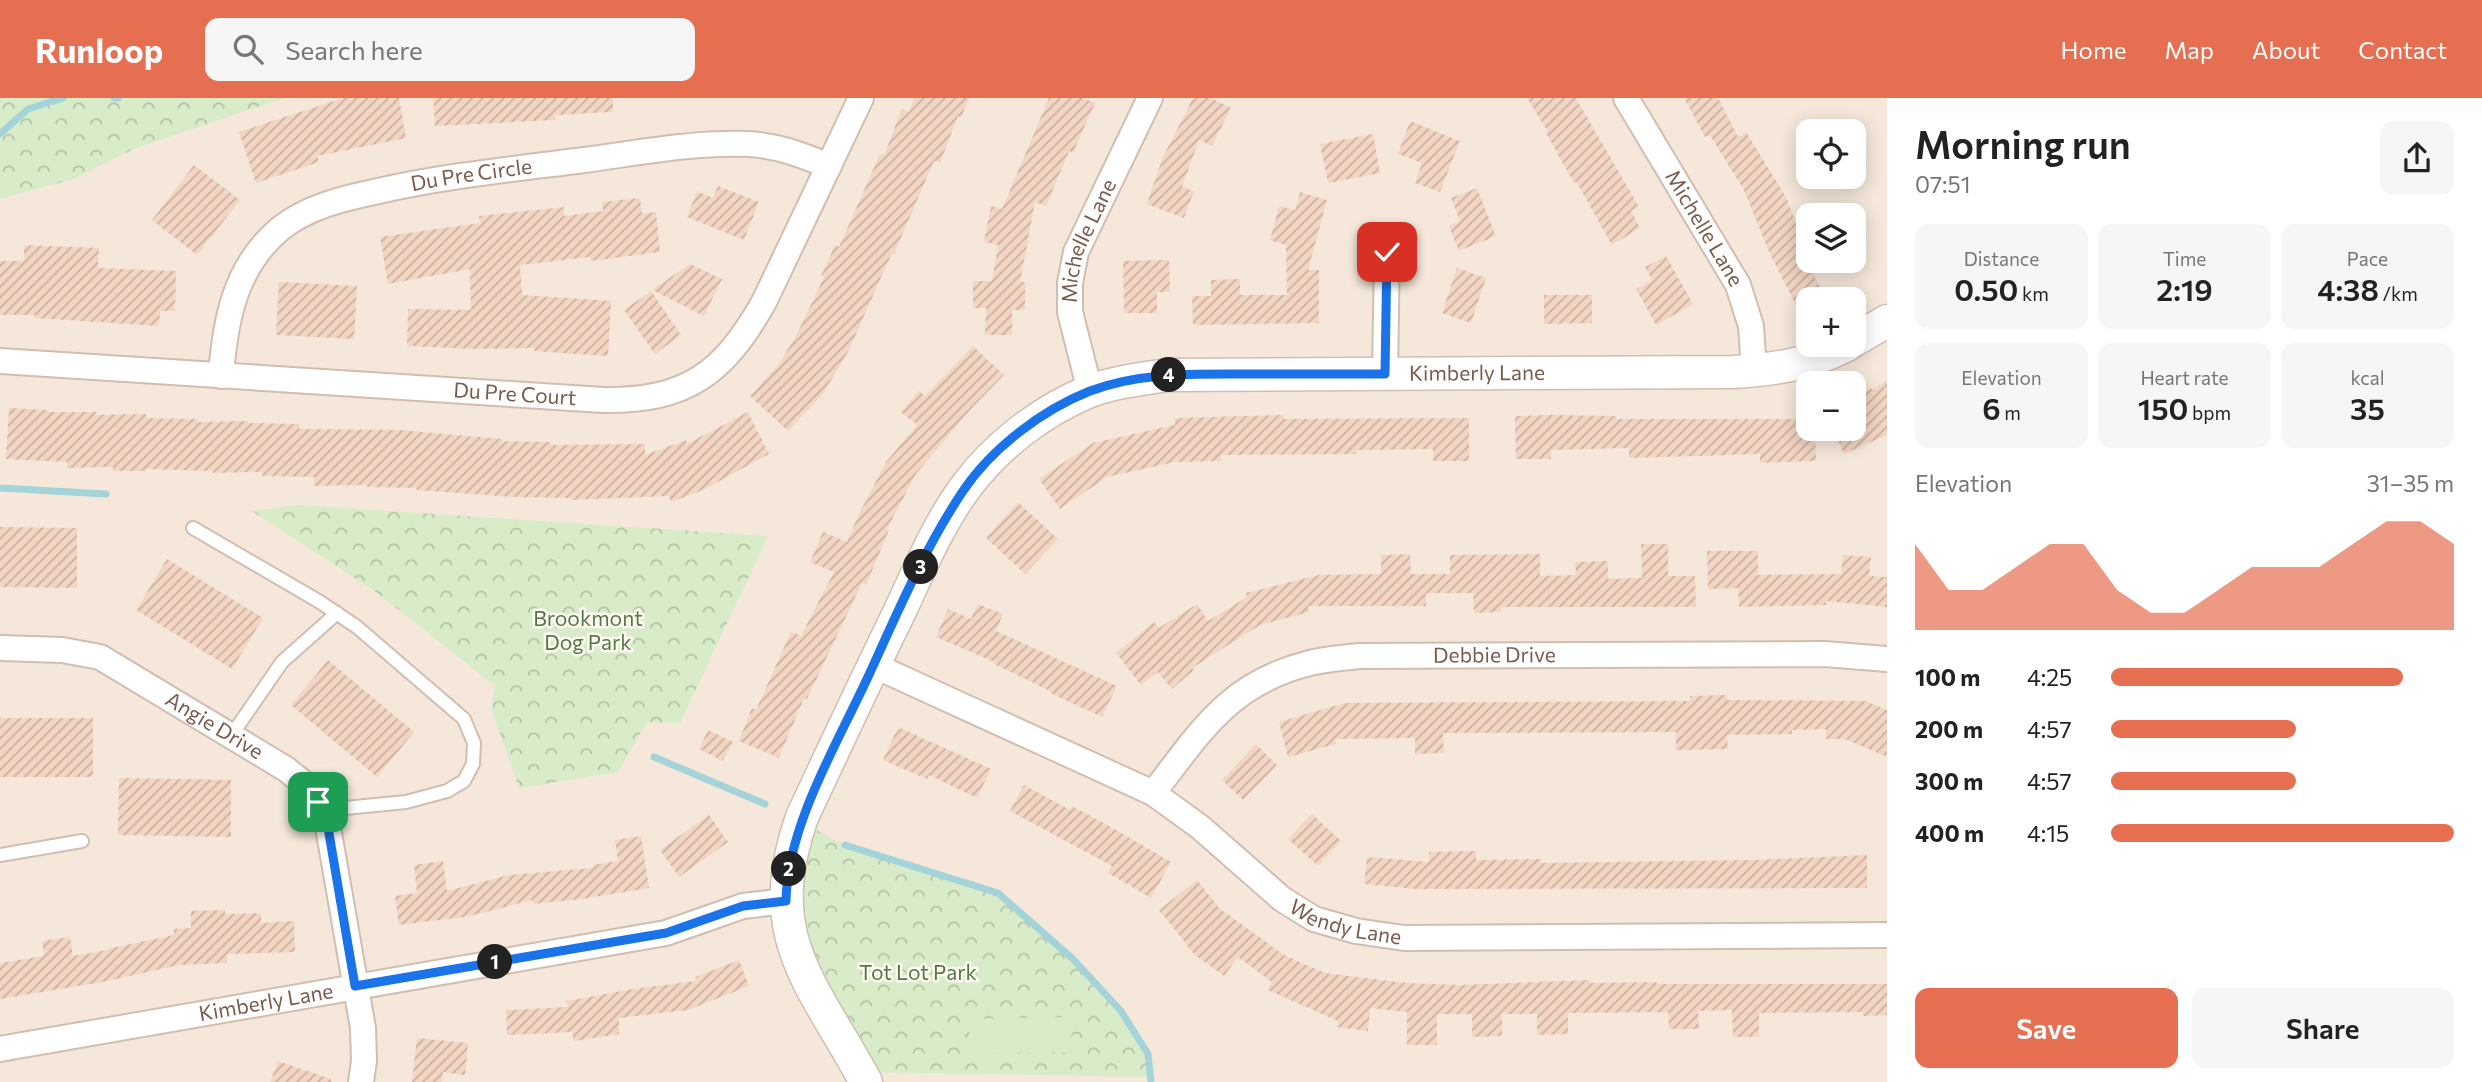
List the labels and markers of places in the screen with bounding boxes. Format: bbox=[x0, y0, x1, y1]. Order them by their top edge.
pin bbox=[1357, 222, 1417, 282]
pin: 4 bbox=[1152, 358, 1186, 392]
pin: 3 bbox=[904, 550, 939, 584]
pin bbox=[288, 772, 348, 832]
pin: 2 bbox=[772, 852, 806, 886]
pin: 1 bbox=[477, 944, 512, 980]

